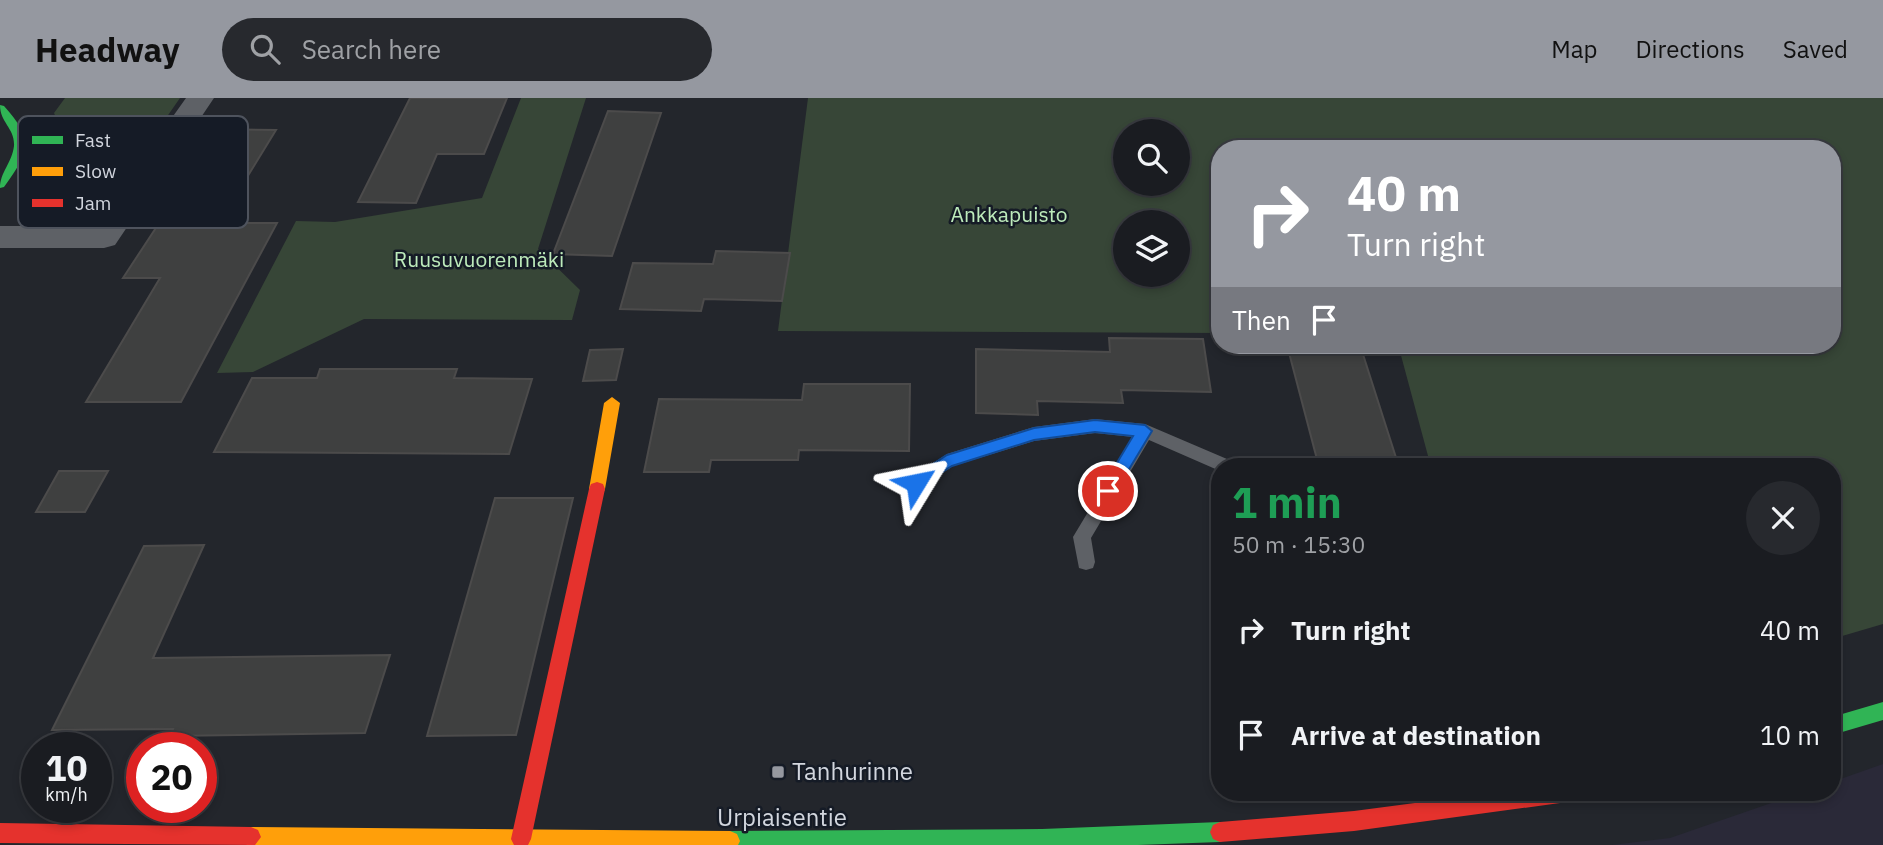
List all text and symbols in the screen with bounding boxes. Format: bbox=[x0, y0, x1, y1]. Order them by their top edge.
search box bbox=[222, 18, 712, 81]
text: Headway bbox=[35, 28, 180, 71]
icon: search bbox=[246, 30, 284, 68]
text: Search here bbox=[302, 32, 441, 66]
text: Map bbox=[1551, 33, 1597, 65]
text: Directions bbox=[1635, 33, 1745, 65]
text: Saved bbox=[1783, 33, 1848, 65]
legend bbox=[18, 116, 248, 228]
map controls bbox=[1113, 119, 1190, 287]
button: search bbox=[1113, 119, 1190, 196]
text: Fast bbox=[75, 128, 111, 152]
text: Slow bbox=[75, 159, 116, 183]
text: 40 m bbox=[1347, 161, 1461, 224]
icon: right bbox=[1232, 168, 1323, 259]
text: Jam bbox=[75, 191, 111, 215]
park label: Ankkapuisto bbox=[950, 200, 1068, 228]
button: layers bbox=[1113, 210, 1190, 287]
text: Turn right bbox=[1347, 223, 1485, 265]
park label: Ruusuvuorenmäki bbox=[394, 245, 564, 273]
icon: arrive bbox=[1305, 301, 1343, 339]
text: Then bbox=[1232, 303, 1291, 337]
position arrow bbox=[879, 446, 953, 520]
pin bbox=[1078, 461, 1138, 521]
icon: arrive bbox=[1089, 472, 1127, 510]
text: 1 min bbox=[1232, 475, 1342, 530]
button: close bbox=[1746, 481, 1820, 555]
text: 50 m · 15:30 bbox=[1232, 529, 1365, 559]
icon: right bbox=[1232, 611, 1270, 649]
text: Turn right bbox=[1291, 613, 1410, 647]
text: 40 m bbox=[1760, 613, 1820, 647]
icon: arrive bbox=[1232, 716, 1270, 754]
text: Arrive at destination bbox=[1291, 718, 1541, 752]
text: 10 m bbox=[1760, 718, 1820, 752]
speed limit sign: 20 bbox=[126, 732, 217, 823]
text: 10 bbox=[45, 745, 88, 791]
place label: Tanhurinne bbox=[792, 755, 913, 787]
marker: Tanhurinne bbox=[770, 764, 786, 780]
text: km/h bbox=[45, 783, 88, 806]
street label: Urpiaisentie bbox=[717, 801, 847, 833]

